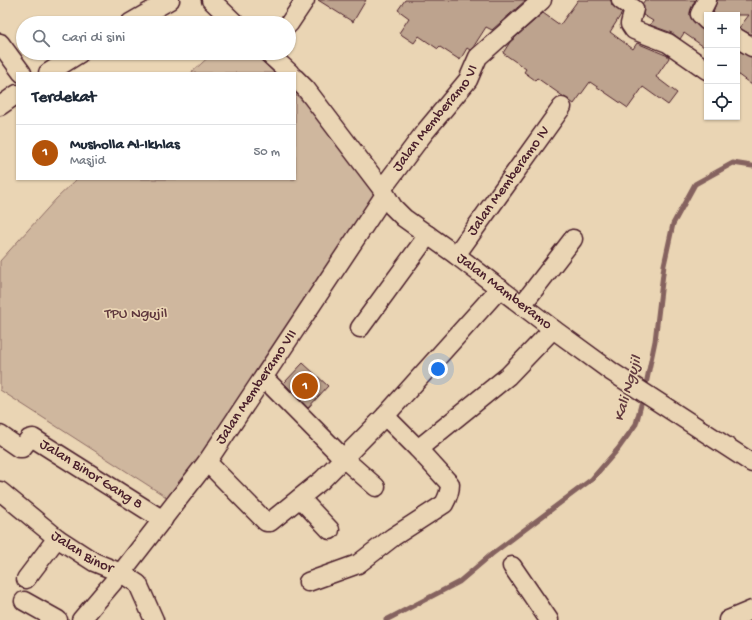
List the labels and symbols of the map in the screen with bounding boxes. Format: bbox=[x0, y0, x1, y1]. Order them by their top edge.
street label: Jalan Memberamo VI bbox=[389, 62, 482, 175]
street label: Jalan Memberamo IV bbox=[464, 123, 554, 239]
street label: Jalan Mamberamo bbox=[453, 249, 556, 334]
park label: TPU Ngujil bbox=[104, 305, 167, 323]
street label: Jalan Memberamo VII bbox=[212, 326, 301, 448]
water label: Kali Ngujil bbox=[611, 353, 648, 424]
your location bbox=[428, 359, 448, 379]
pin: 1 bbox=[292, 371, 318, 401]
street label: Jalan Binor Gang 8 bbox=[36, 435, 146, 514]
street label: Jalan Binor bbox=[47, 527, 117, 578]

